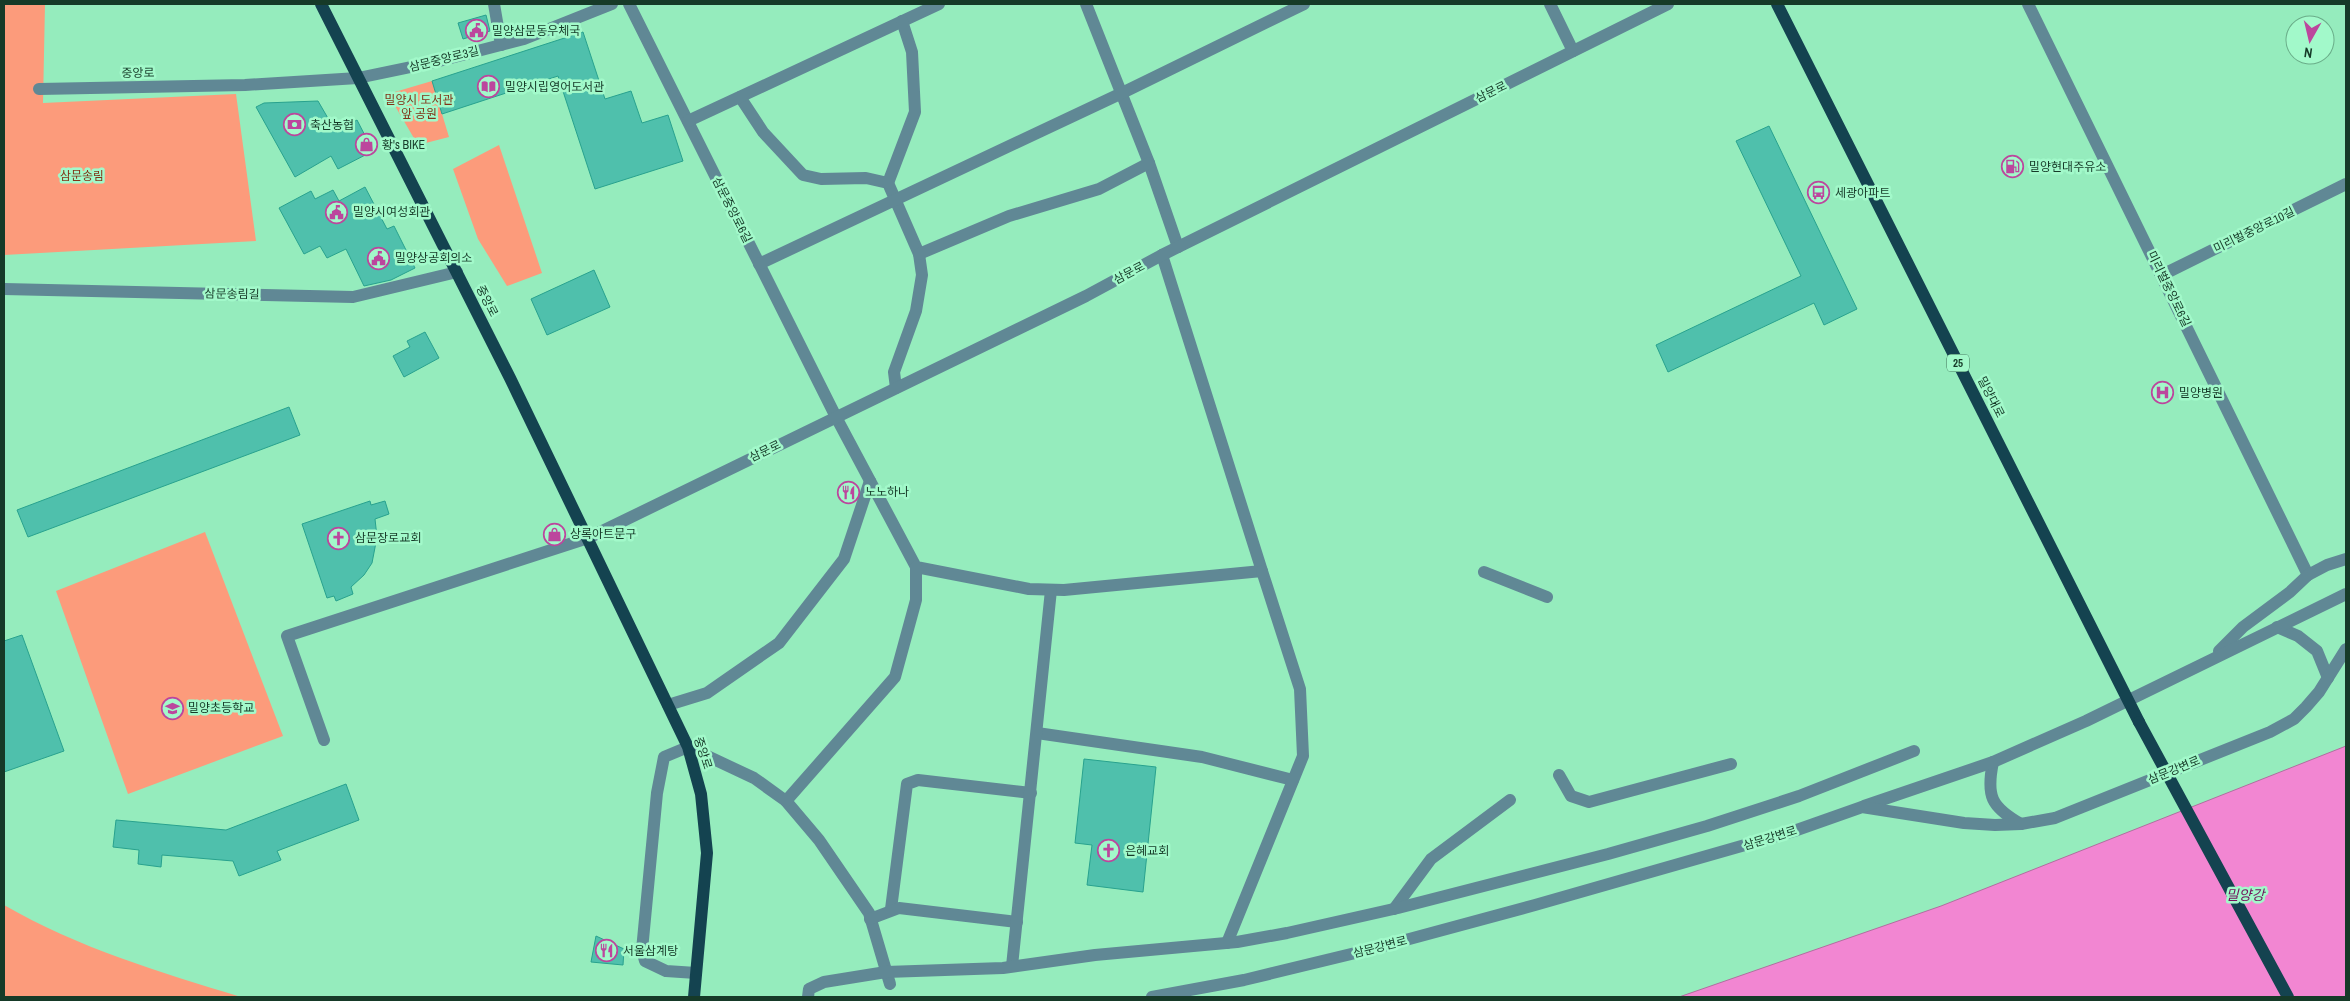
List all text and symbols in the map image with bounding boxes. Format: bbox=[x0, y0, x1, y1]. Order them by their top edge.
north arrow bbox=[2285, 15, 2335, 65]
public building icon: 밀양삼문동우체국 bbox=[464, 19, 488, 43]
place label: 밀양삼문동우체국 bbox=[492, 23, 580, 39]
street label: 삼문중앙로3길 bbox=[407, 43, 481, 75]
text: N bbox=[2303, 43, 2314, 62]
street label: 중앙로 bbox=[121, 65, 155, 81]
library icon: 밀양시립영어도서관 bbox=[477, 75, 501, 99]
street label: 삼문로 bbox=[1473, 78, 1509, 106]
place label: 밀양시립영어도서관 bbox=[505, 79, 604, 95]
park label: 밀양시 도서관 앞 공원 bbox=[385, 92, 453, 122]
bank icon: 축산농협 bbox=[282, 113, 306, 137]
place label: 축산농협 bbox=[310, 117, 354, 133]
shop icon: 황's BIKE bbox=[354, 133, 378, 157]
place label: 황's BIKE bbox=[382, 137, 425, 153]
fuel station icon: 밀양현대주유소 bbox=[2001, 155, 2025, 179]
place label: 밀양현대주유소 bbox=[2029, 159, 2106, 175]
park label: 삼문송림 bbox=[60, 168, 104, 184]
street label: 삼문중앙로6길 bbox=[709, 174, 755, 246]
bus stop icon: 세광아파트 bbox=[1807, 181, 1831, 205]
place label: 세광아파트 bbox=[1835, 185, 1890, 201]
public building icon: 밀양시여성회관 bbox=[325, 200, 349, 224]
street label: 미리벌중앙로10길 bbox=[2211, 203, 2297, 257]
place label: 밀양시여성회관 bbox=[353, 204, 430, 220]
public building icon: 밀양상공회의소 bbox=[367, 246, 391, 270]
street label: 미리벌중앙로6길 bbox=[2144, 248, 2194, 330]
place label: 밀양상공회의소 bbox=[395, 250, 472, 266]
street label: 삼문로 bbox=[1111, 258, 1147, 288]
street label: 중앙로 bbox=[472, 283, 502, 319]
street label: 삼문송림길 bbox=[204, 286, 260, 302]
road number: 25 bbox=[1947, 354, 1969, 372]
street label: 밀양대로 bbox=[1974, 374, 2008, 420]
hospital icon: 밀양병원 bbox=[2151, 381, 2175, 405]
place label: 밀양병원 bbox=[2179, 385, 2223, 401]
street label: 삼문로 bbox=[747, 437, 783, 465]
restaurant icon: 노노하나 bbox=[837, 480, 861, 504]
place label: 노노하나 bbox=[865, 484, 909, 500]
shop icon: 상록아트문구 bbox=[542, 522, 566, 546]
church icon: 삼문장로교회 bbox=[327, 526, 351, 550]
place label: 상록아트문구 bbox=[570, 526, 636, 542]
place label: 삼문장로교회 bbox=[355, 530, 421, 546]
school or university icon: 밀양초등학교 bbox=[160, 696, 184, 720]
place label: 밀양초등학교 bbox=[188, 700, 254, 716]
street label: 중앙로 bbox=[690, 735, 716, 771]
street label: 삼문강변로 bbox=[2145, 752, 2203, 788]
street label: 삼문강변로 bbox=[1741, 822, 1799, 854]
church icon: 은혜교회 bbox=[1097, 839, 1121, 863]
place label: 은혜교회 bbox=[1125, 843, 1169, 859]
water label: 밀양강 bbox=[2226, 886, 2266, 904]
street label: 삼문강변로 bbox=[1351, 933, 1409, 961]
restaurant icon: 서울삼계탕 bbox=[595, 939, 619, 963]
place label: 서울삼계탕 bbox=[623, 943, 678, 959]

